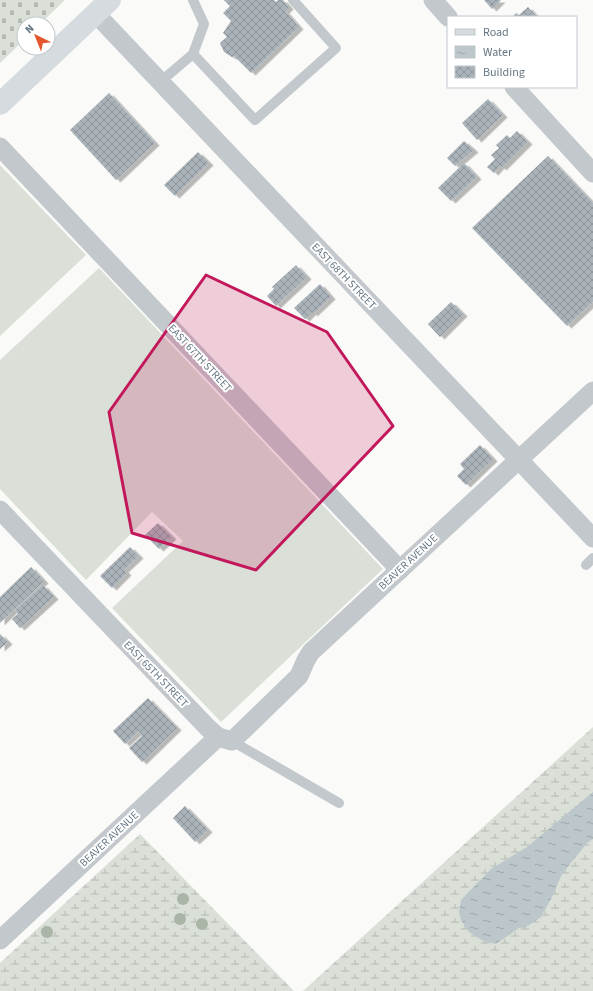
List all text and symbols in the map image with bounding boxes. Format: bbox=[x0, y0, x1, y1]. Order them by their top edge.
north arrow bbox=[16, 16, 56, 56]
legend bbox=[447, 16, 577, 88]
text: N bbox=[22, 21, 37, 37]
text: Road bbox=[483, 24, 509, 41]
text: Water bbox=[483, 44, 513, 61]
text: Building bbox=[483, 64, 525, 81]
street label: EAST 68TH STREET bbox=[308, 239, 380, 313]
street label: EAST 67TH STREET bbox=[165, 321, 235, 395]
street label: BEAVER AVENUE bbox=[375, 531, 441, 593]
street label: EAST 65TH STREET bbox=[120, 637, 192, 711]
street label: BEAVER AVENUE bbox=[76, 808, 142, 870]

